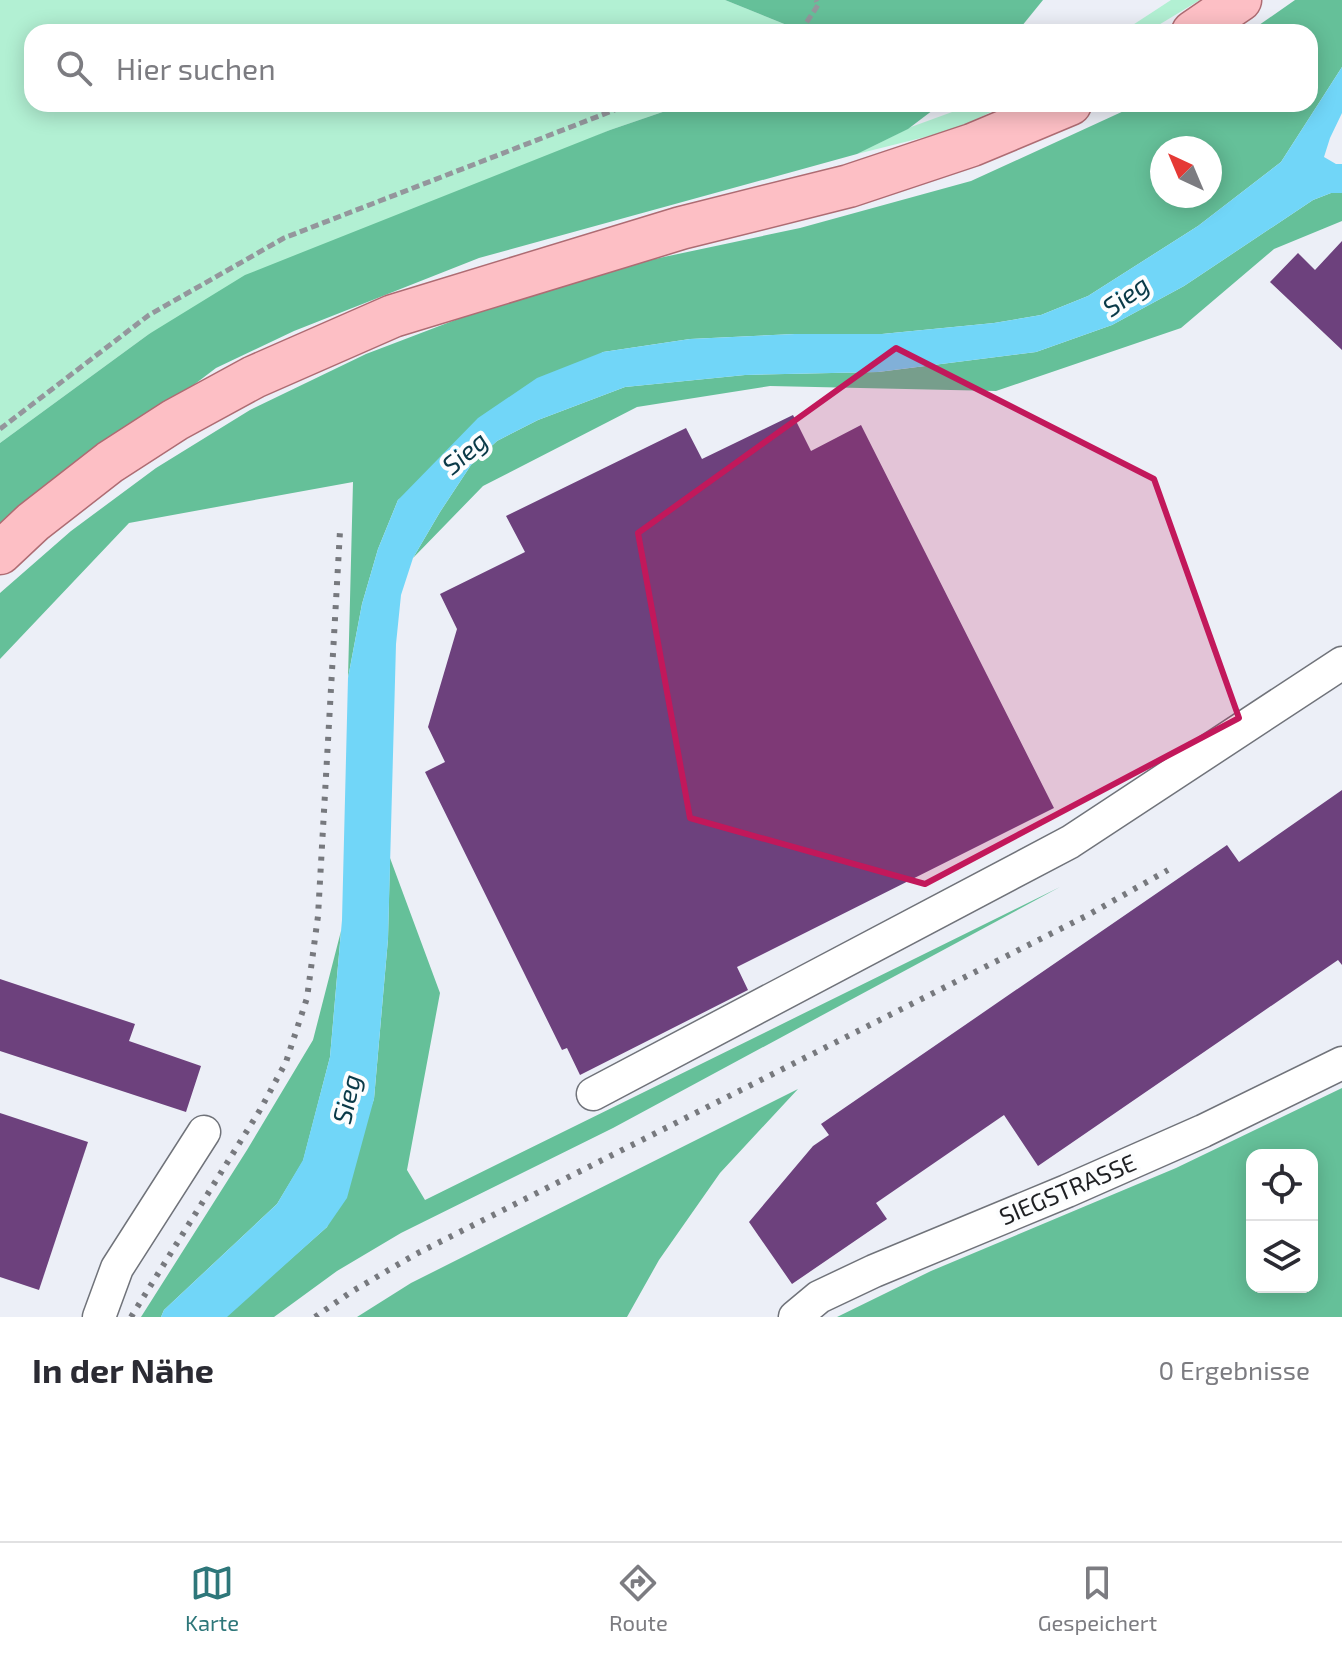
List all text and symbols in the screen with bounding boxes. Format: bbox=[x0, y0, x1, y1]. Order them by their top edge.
search box bbox=[24, 24, 1318, 112]
icon: search bbox=[52, 46, 96, 90]
text: Hier suchen bbox=[116, 50, 276, 86]
north arrow bbox=[1150, 136, 1222, 208]
water label: Sieg bbox=[1096, 268, 1154, 322]
water label: Sieg bbox=[435, 424, 493, 480]
water label: Sieg bbox=[325, 1071, 366, 1126]
street label: SIEGSTRASSE bbox=[995, 1147, 1140, 1230]
map controls bbox=[1246, 1149, 1318, 1293]
button: locate bbox=[1246, 1149, 1318, 1221]
button: layers bbox=[1246, 1221, 1318, 1293]
text: In der Nähe bbox=[32, 1349, 214, 1390]
text: 0 Ergebnisse bbox=[1159, 1354, 1310, 1385]
tab: Karte bbox=[185, 1561, 239, 1635]
tab: Route bbox=[609, 1561, 668, 1635]
tab: Gespeichert bbox=[1038, 1561, 1157, 1635]

